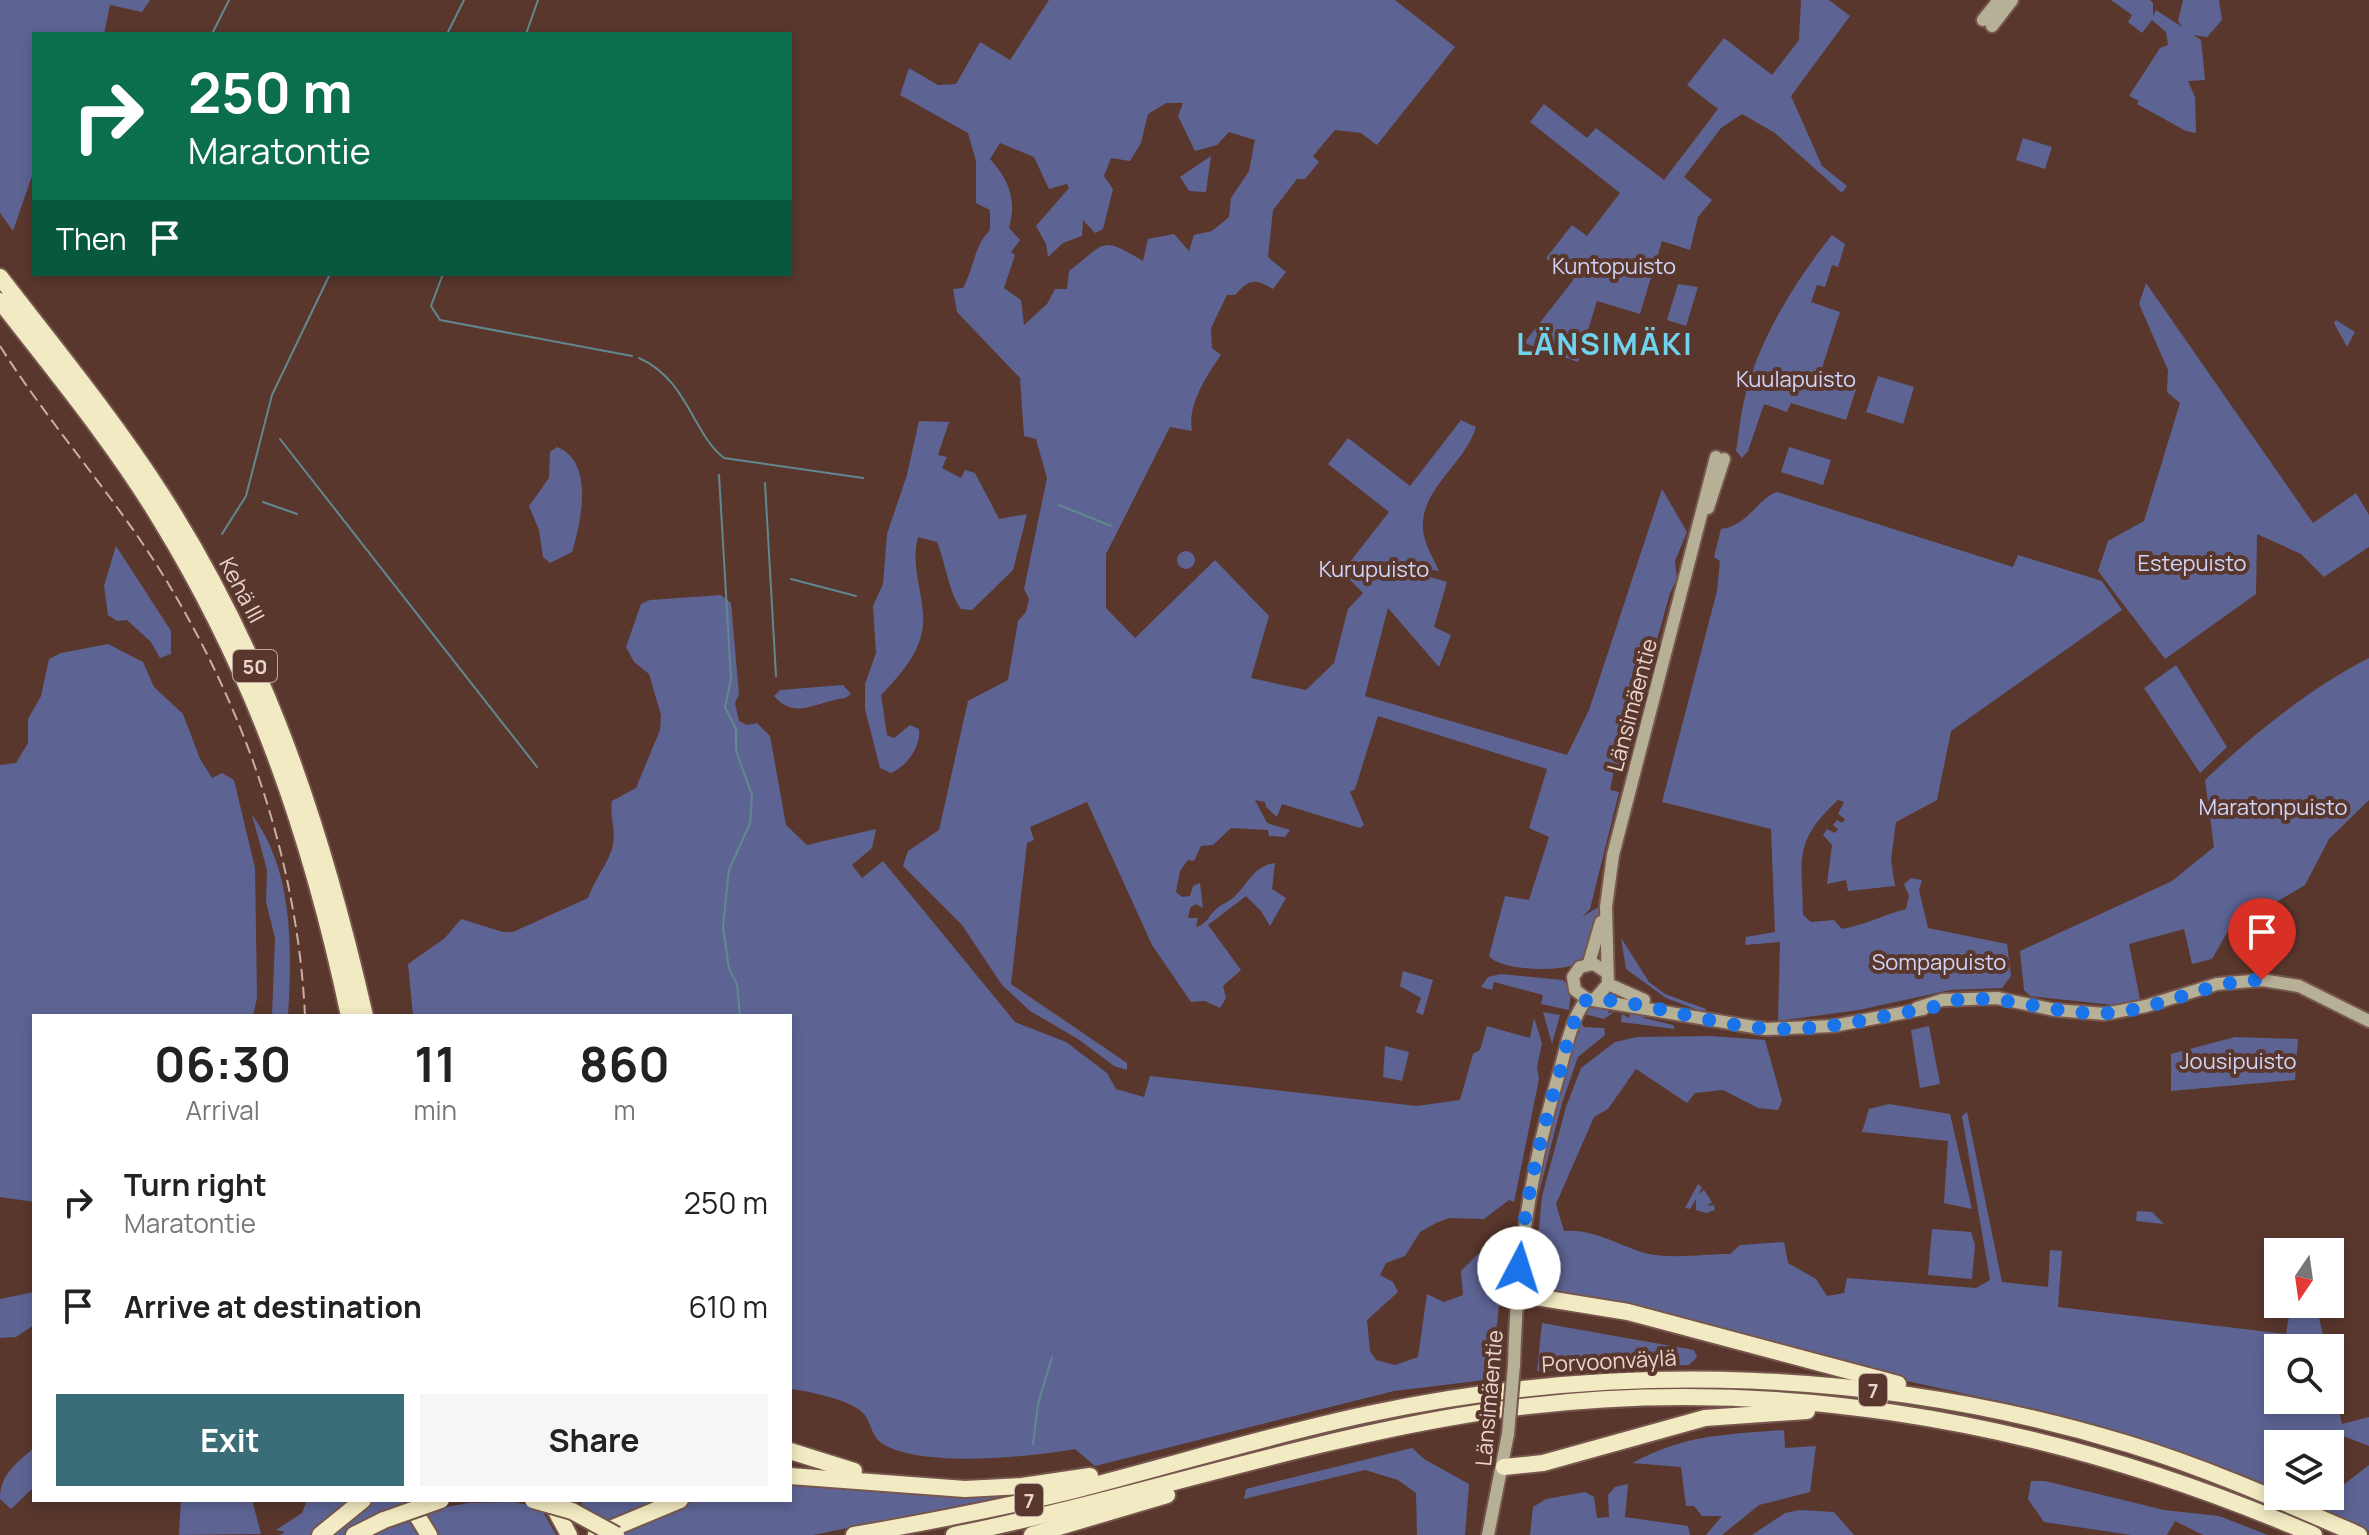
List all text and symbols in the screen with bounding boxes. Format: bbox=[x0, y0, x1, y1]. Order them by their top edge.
text: 250 m bbox=[188, 53, 353, 130]
icon: right bbox=[56, 64, 160, 168]
text: Maratontie bbox=[188, 126, 371, 175]
icon: arrive bbox=[143, 216, 187, 260]
text: Then bbox=[56, 218, 127, 259]
park label: Kuntopuisto bbox=[1552, 251, 1676, 281]
district label: LÄNSIMÄKI bbox=[1516, 323, 1694, 364]
park label: Kuulapuisto bbox=[1736, 364, 1856, 394]
park label: Estepuisto bbox=[2137, 548, 2247, 578]
street label: Kehä III bbox=[212, 552, 272, 628]
park label: Kurupuisto bbox=[1319, 554, 1429, 584]
street label: Länsimäentie bbox=[1600, 635, 1664, 775]
road number: 50 bbox=[233, 650, 277, 682]
park label: Maratonpuisto bbox=[2198, 792, 2348, 822]
pin bbox=[2228, 898, 2296, 980]
icon: arrive bbox=[2240, 910, 2284, 954]
park label: Sompapuisto bbox=[1872, 947, 2006, 977]
text: 06:30 bbox=[154, 1031, 291, 1096]
text: 11 bbox=[414, 1031, 456, 1096]
text: 860 bbox=[579, 1031, 670, 1096]
park label: Jousipuisto bbox=[2179, 1046, 2297, 1076]
text: Arrival bbox=[186, 1092, 260, 1128]
text: min bbox=[413, 1092, 457, 1128]
text: m bbox=[613, 1092, 636, 1128]
text: Turn right bbox=[124, 1164, 267, 1205]
icon: right bbox=[56, 1180, 100, 1224]
text: 250 m bbox=[684, 1182, 768, 1223]
text: Maratontie bbox=[124, 1205, 256, 1241]
position arrow bbox=[1477, 1226, 1561, 1310]
north arrow bbox=[2264, 1238, 2344, 1318]
map controls bbox=[2264, 1238, 2344, 1510]
icon: arrive bbox=[56, 1284, 100, 1328]
text: Arrive at destination bbox=[124, 1286, 422, 1327]
text: 610 m bbox=[688, 1286, 768, 1327]
street label: Länsimäentie bbox=[1468, 1329, 1510, 1467]
button: search bbox=[2264, 1334, 2344, 1414]
street label: Porvoonväylä bbox=[1541, 1342, 1677, 1380]
road number: 7 bbox=[1859, 1374, 1887, 1406]
button: Exit bbox=[56, 1394, 404, 1486]
button: Share bbox=[420, 1394, 768, 1486]
button: layers bbox=[2264, 1430, 2344, 1510]
road number: 7 bbox=[1015, 1484, 1043, 1516]

